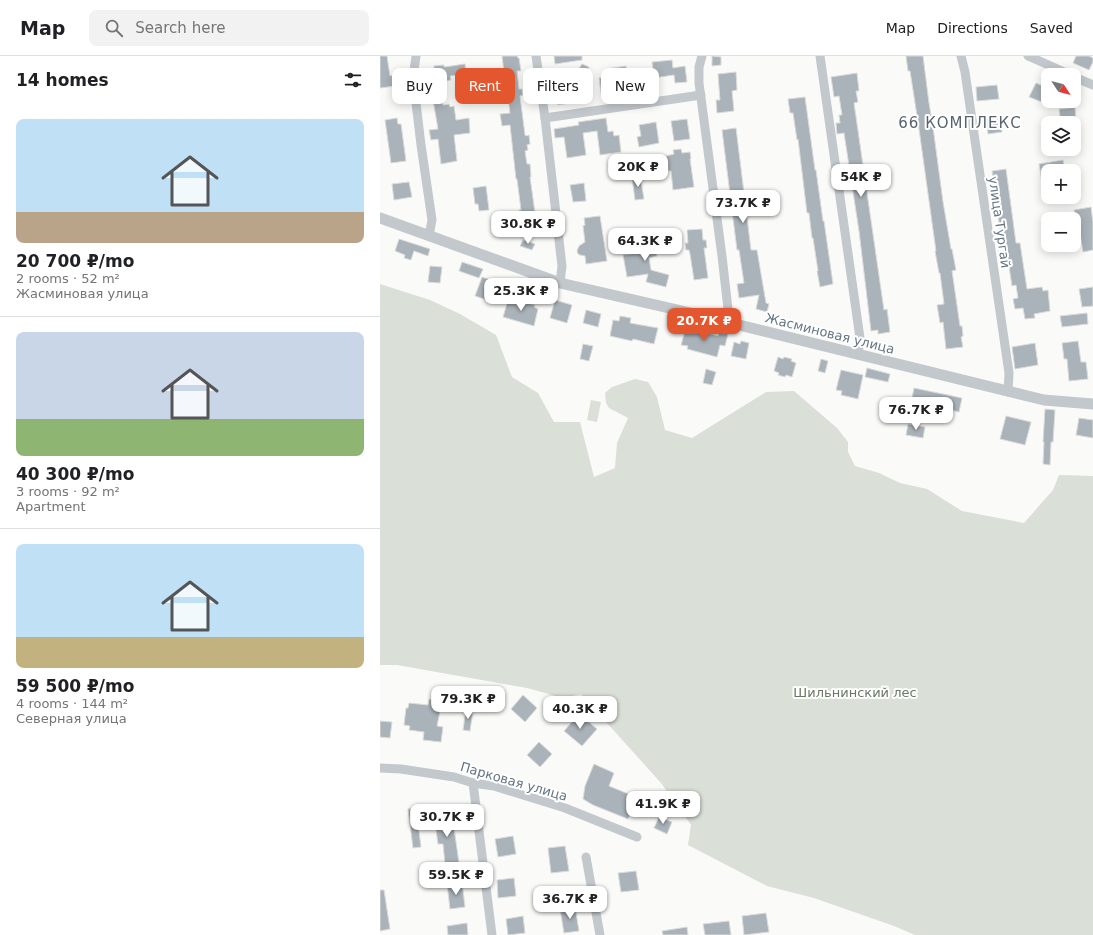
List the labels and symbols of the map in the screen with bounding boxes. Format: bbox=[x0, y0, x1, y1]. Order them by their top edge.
north arrow bbox=[1041, 68, 1081, 108]
district label: 66 КОМПЛЕКС bbox=[898, 114, 1022, 132]
pin: 20K ₽ bbox=[610, 154, 666, 188]
pin: 54K ₽ bbox=[833, 164, 889, 198]
street label: улица Тургай bbox=[986, 175, 1013, 269]
pin: 73.7K ₽ bbox=[706, 190, 780, 224]
pin: 30.8K ₽ bbox=[491, 211, 565, 245]
pin: 64.3K ₽ bbox=[608, 228, 682, 262]
pin: 25.3K ₽ bbox=[484, 278, 558, 312]
pin: 20.7K ₽ bbox=[667, 308, 741, 342]
street label: Жасминовая улица bbox=[764, 310, 896, 357]
pin: 76.7K ₽ bbox=[879, 397, 953, 431]
park label: Шильнинский лес bbox=[793, 685, 917, 700]
pin: 79.3K ₽ bbox=[431, 686, 505, 720]
pin: 40.3K ₽ bbox=[543, 696, 617, 730]
street label: Парковая улица bbox=[459, 759, 569, 804]
pin: 41.9K ₽ bbox=[626, 791, 700, 825]
pin: 30.7K ₽ bbox=[410, 804, 484, 838]
pin: 59.5K ₽ bbox=[419, 862, 493, 896]
pin: 36.7K ₽ bbox=[533, 886, 607, 920]

